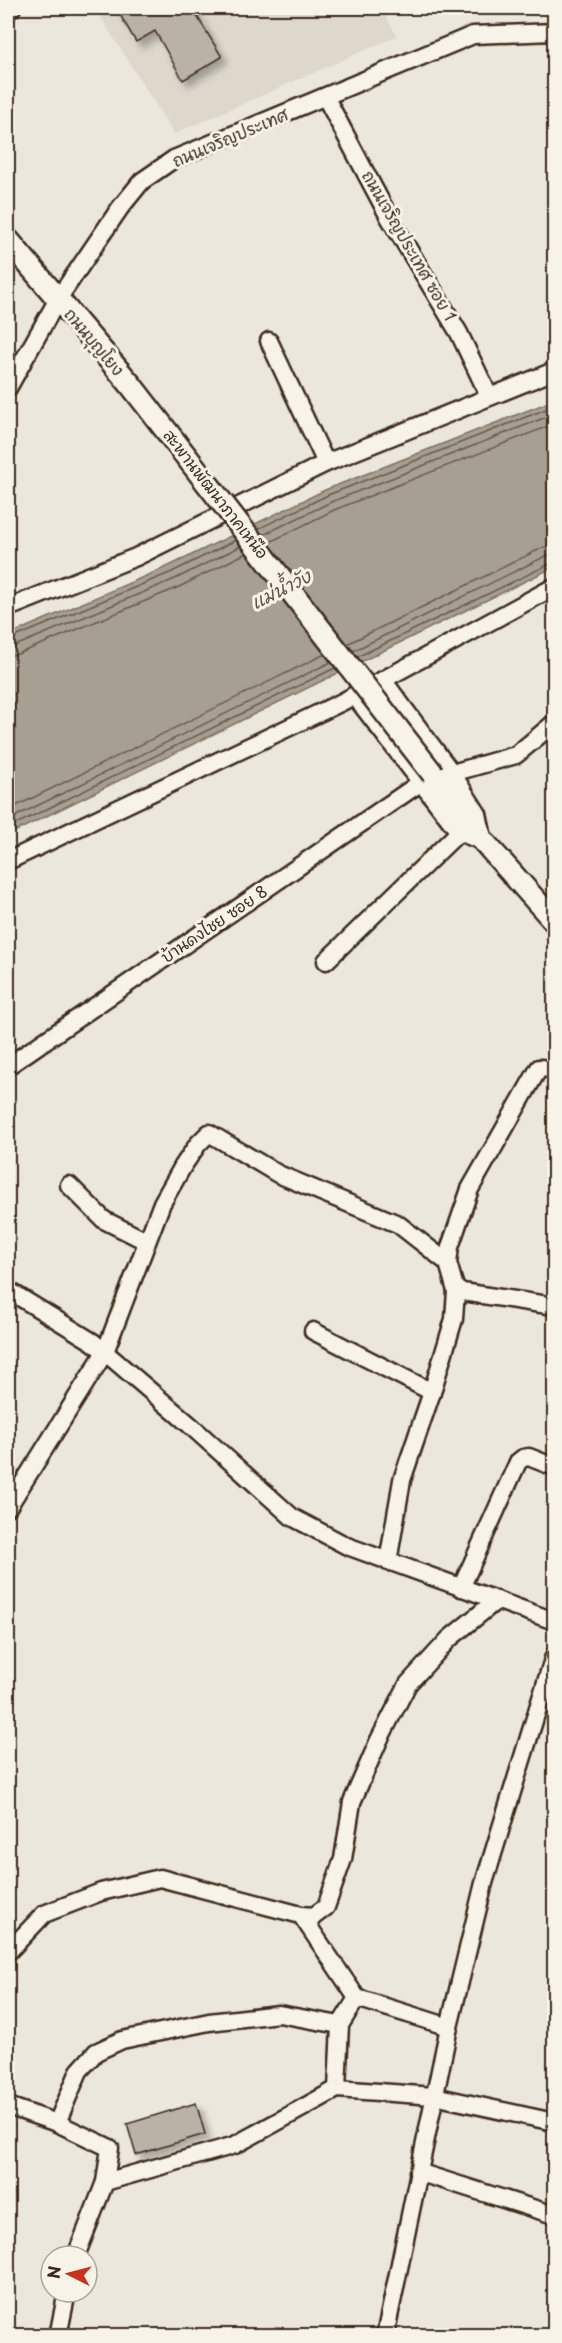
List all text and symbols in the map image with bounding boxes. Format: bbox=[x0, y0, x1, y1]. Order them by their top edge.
street label: ถนนเจริญประเทศ bbox=[168, 102, 292, 172]
street label: ถนนเจริญประเทศ ซอย 1 bbox=[357, 166, 463, 325]
street label: ถนนบุญโยง bbox=[58, 302, 130, 382]
street label: สะพานพัฒนาภาคเหนือ bbox=[158, 423, 275, 563]
water label: แม่น้ำวัง bbox=[245, 560, 316, 615]
street label: บ้านดงไชย ซอย 8 bbox=[155, 879, 272, 968]
north arrow bbox=[39, 2244, 99, 2304]
text: N bbox=[40, 2265, 66, 2280]

